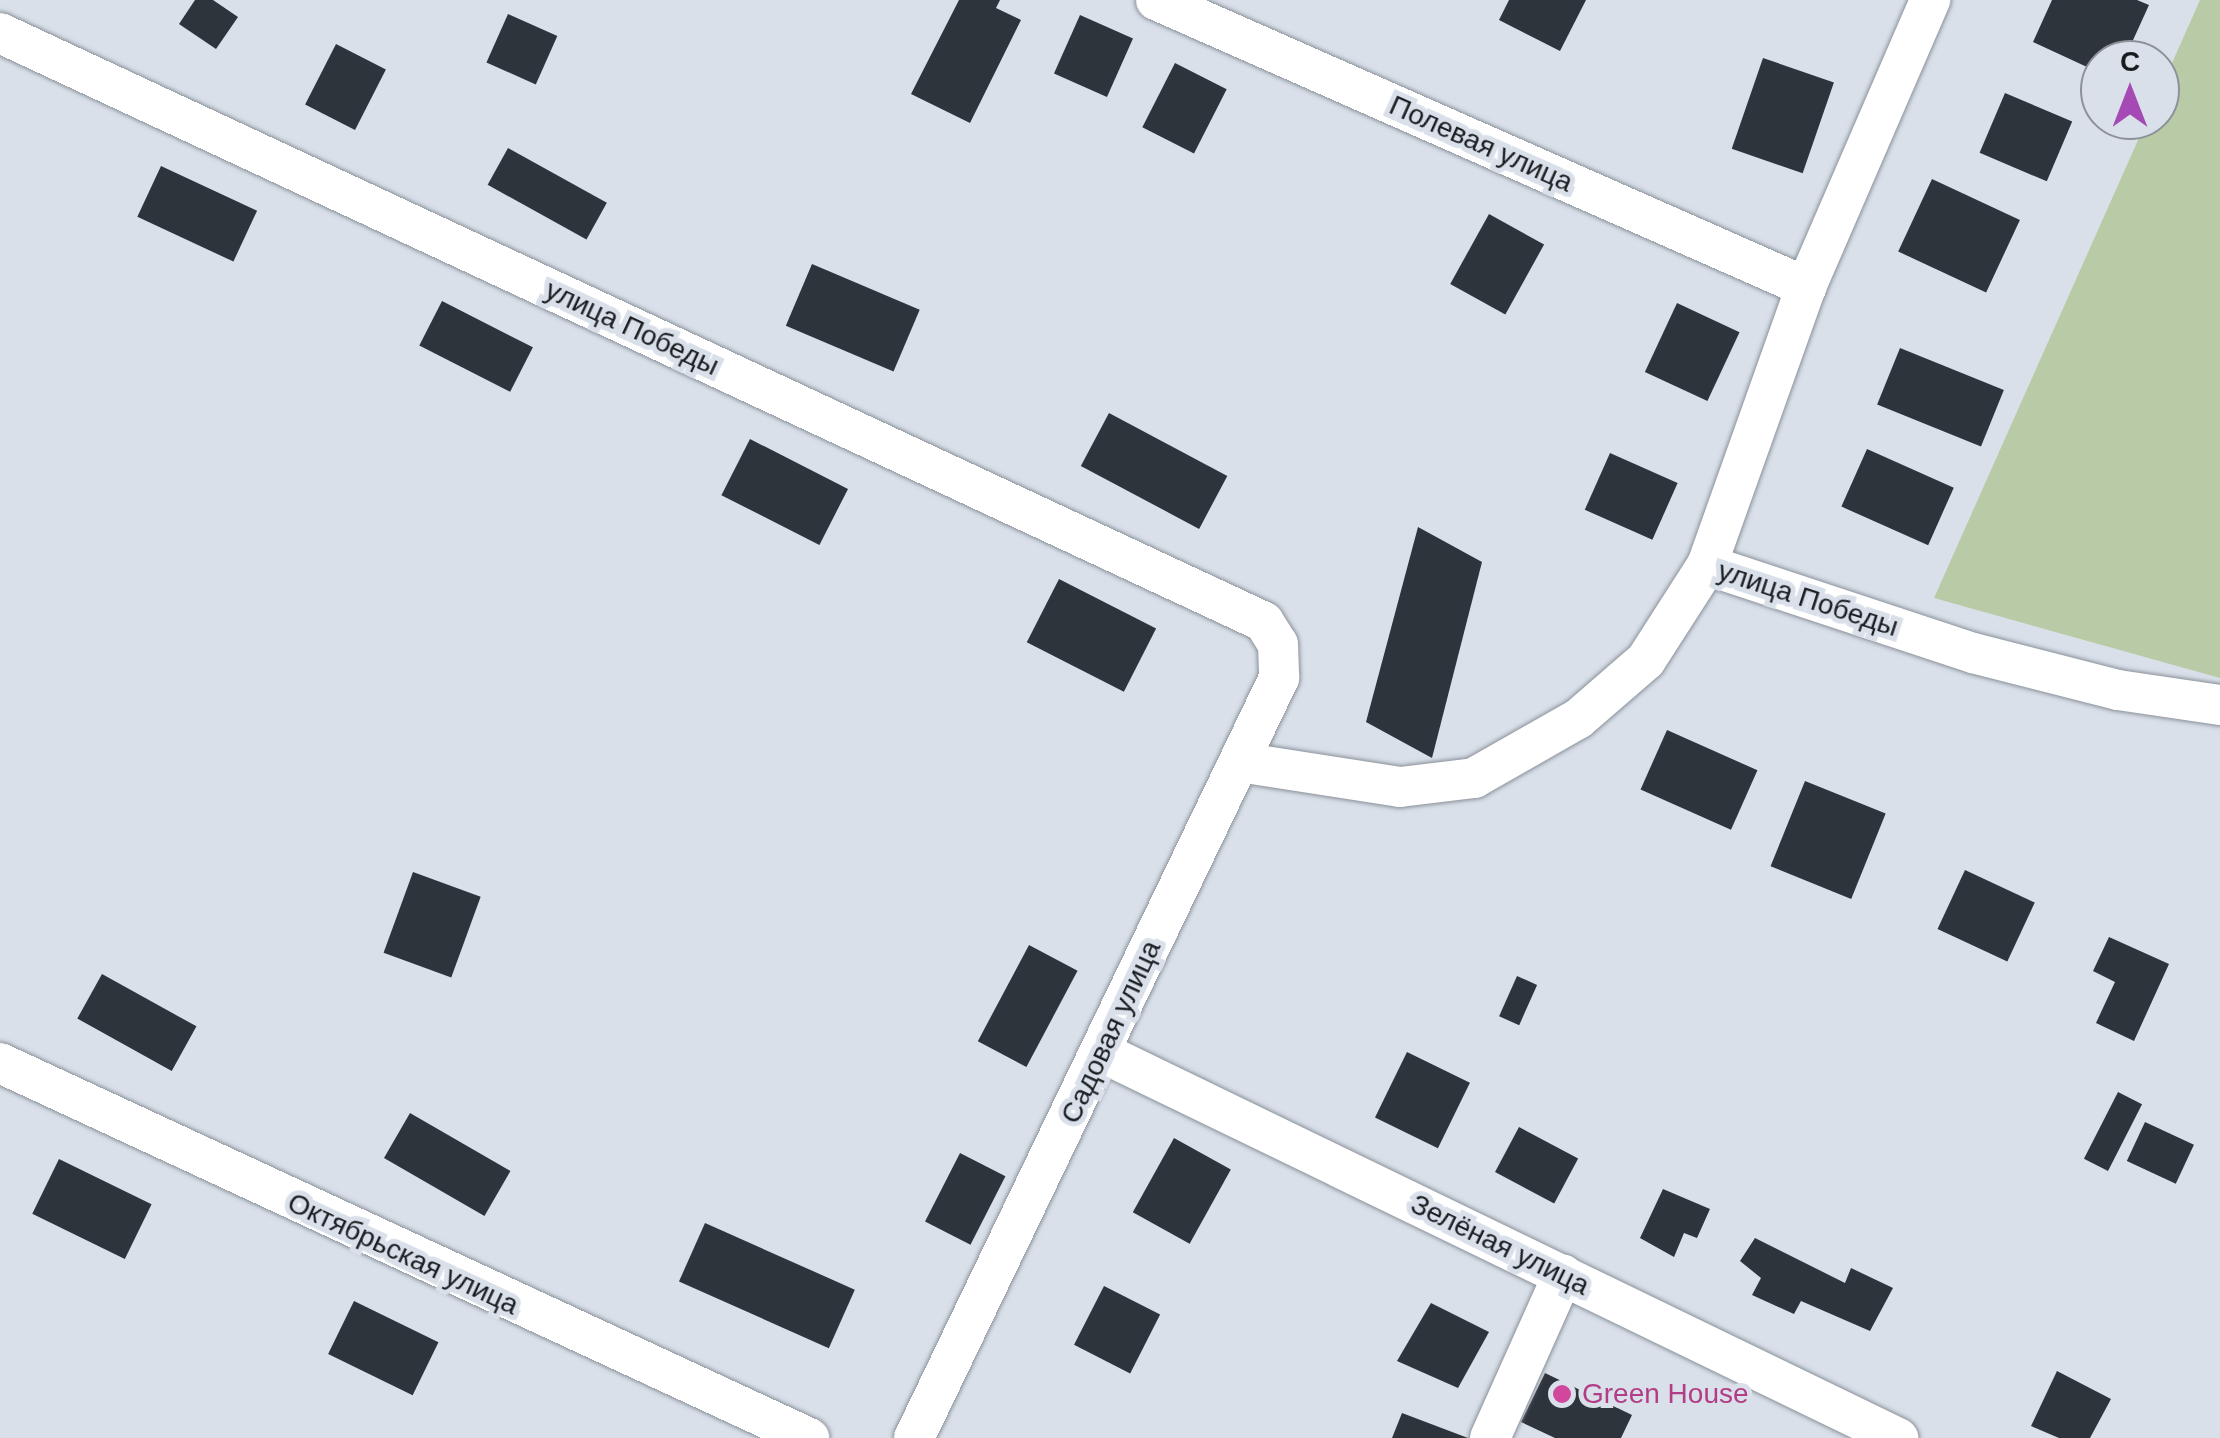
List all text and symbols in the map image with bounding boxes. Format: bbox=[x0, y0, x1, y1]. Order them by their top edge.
north arrow bbox=[2080, 40, 2180, 140]
text: С bbox=[2120, 46, 2140, 77]
street label: Полевая улица bbox=[1384, 89, 1578, 199]
street label: улица Победы bbox=[540, 273, 724, 383]
street label: улица Победы bbox=[1714, 554, 1902, 644]
street label: Садовая улица bbox=[1054, 935, 1168, 1129]
street label: Октябрьская улица bbox=[282, 1186, 524, 1322]
street label: Зелёная улица bbox=[1405, 1187, 1595, 1303]
place label: Green House bbox=[1582, 1377, 1749, 1411]
marker: Green House bbox=[1551, 1383, 1573, 1405]

